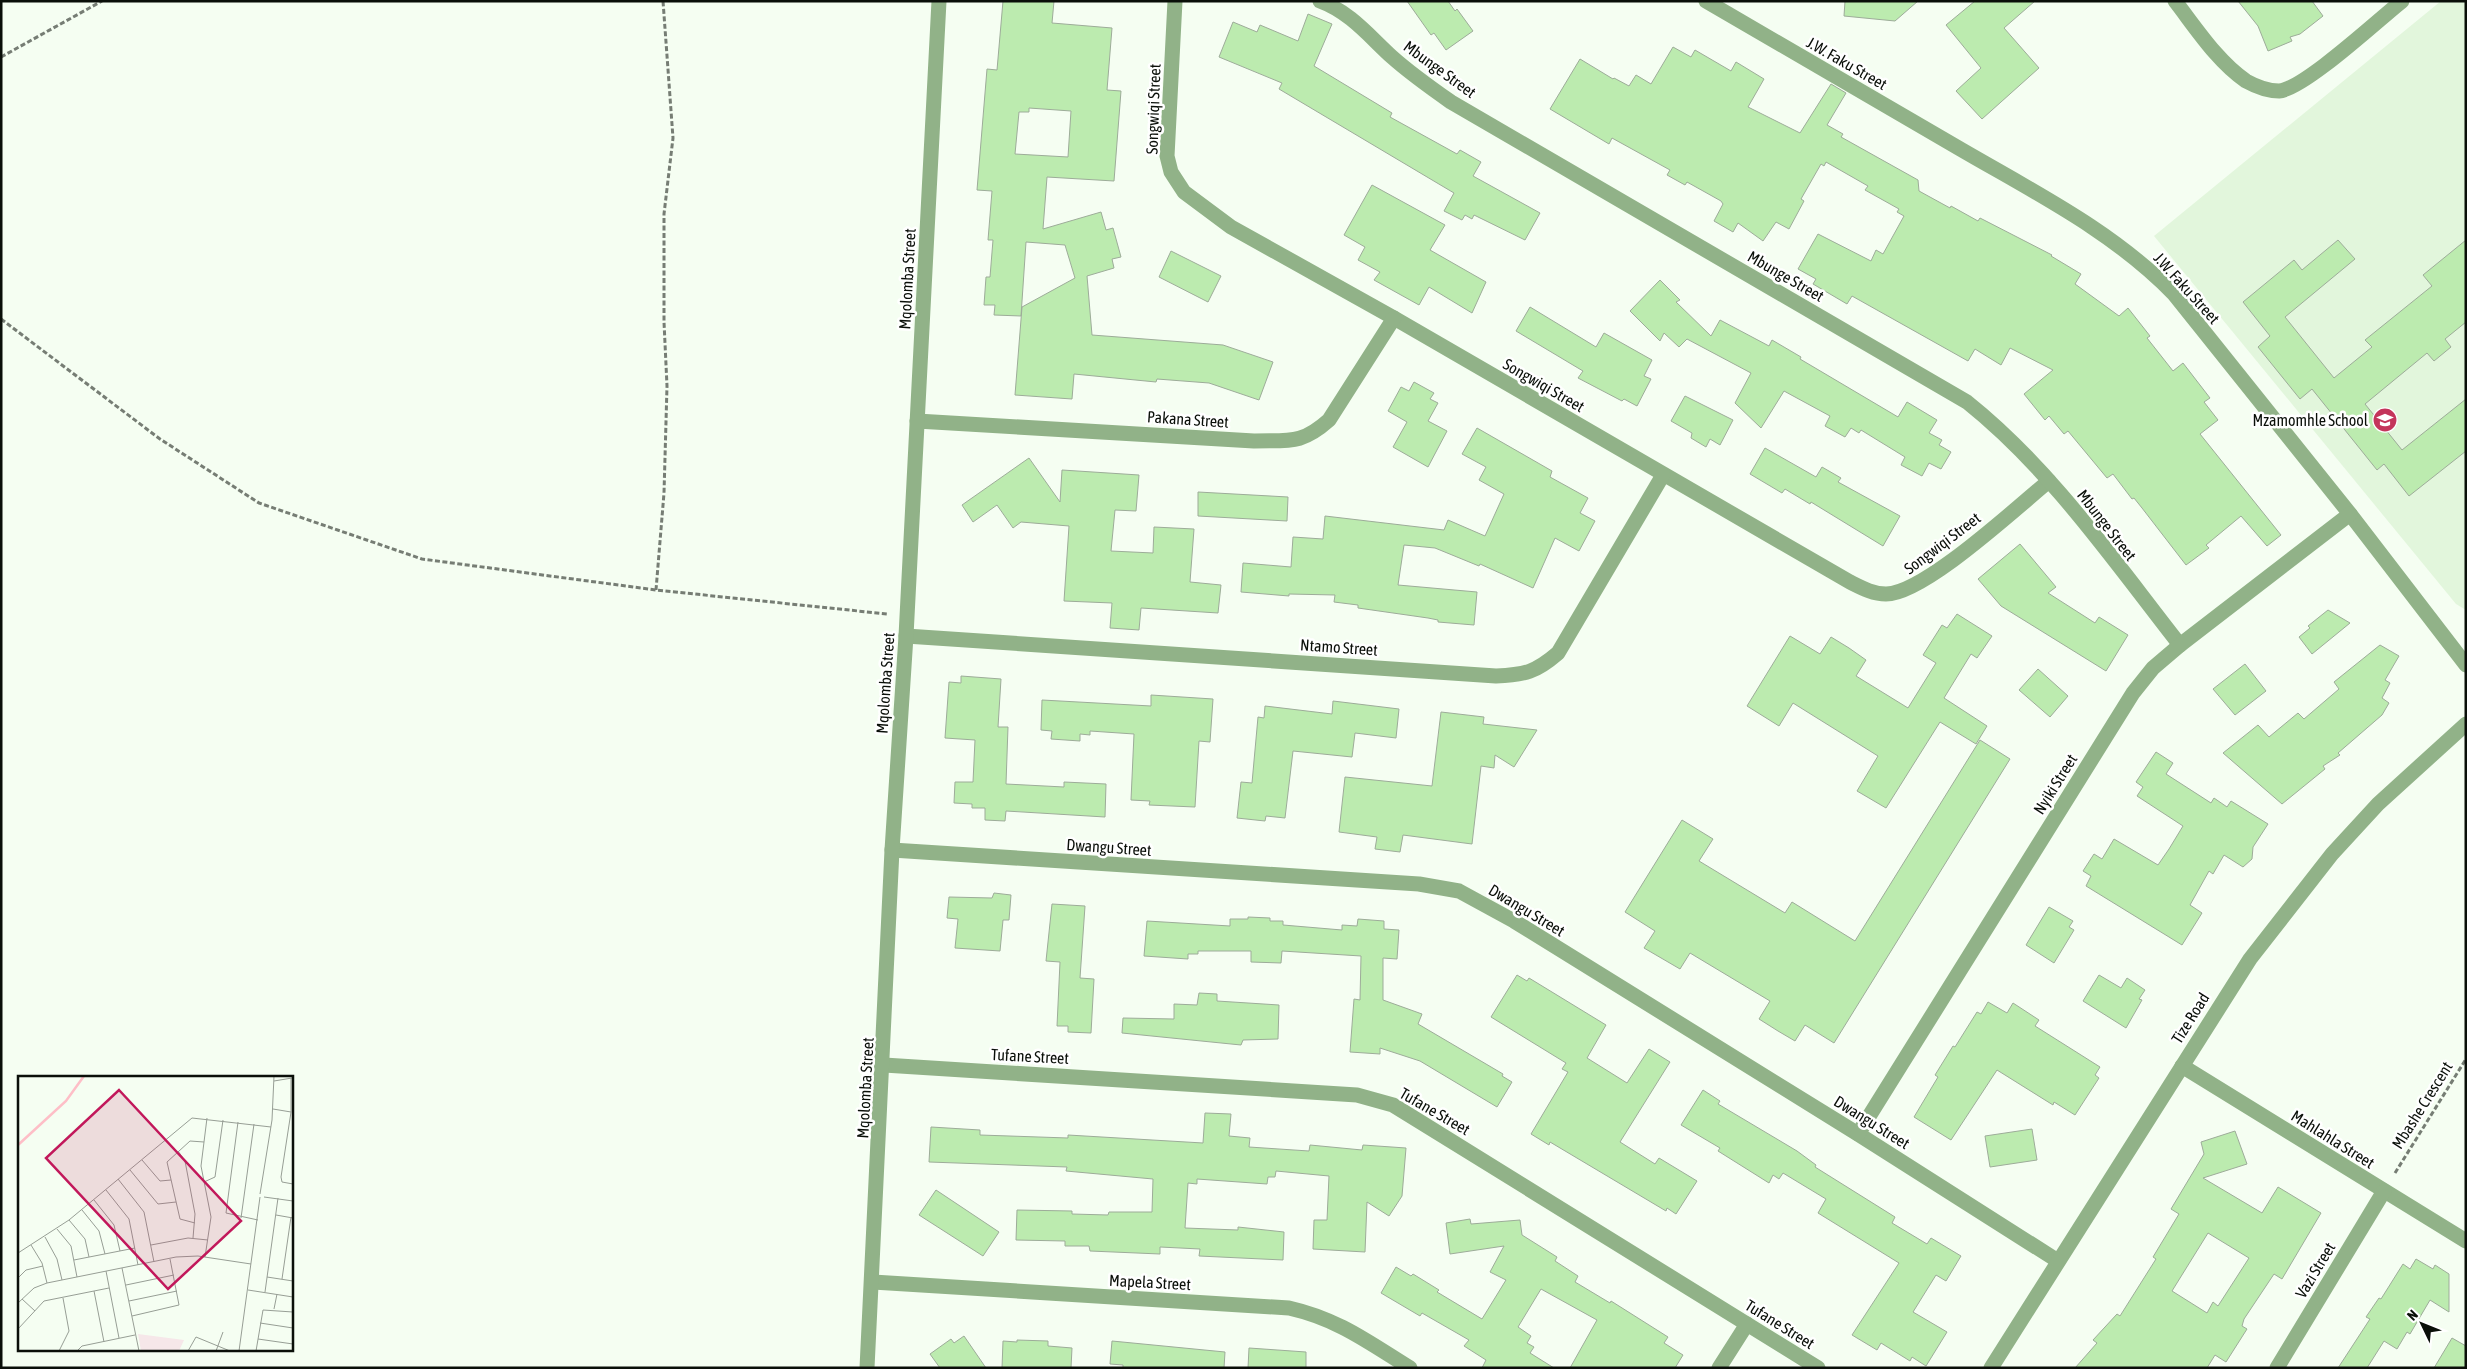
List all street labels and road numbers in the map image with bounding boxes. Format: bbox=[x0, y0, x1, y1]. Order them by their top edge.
street label: J.W. Faku Street bbox=[1804, 33, 1890, 93]
street label: Mbunge Street bbox=[1400, 37, 1480, 102]
street label: Songwiqi Street bbox=[1142, 63, 1165, 155]
street label: Mqolomba Street bbox=[895, 228, 920, 330]
street label: Mbunge Street bbox=[1744, 247, 1828, 306]
street label: J.W. Faku Street bbox=[2150, 249, 2224, 327]
street label: Songwiqi Street bbox=[1500, 355, 1588, 417]
street label: Pakana Street bbox=[1147, 407, 1230, 431]
street label: Mbunge Street bbox=[2073, 486, 2140, 565]
street label: Songwiqi Street bbox=[1900, 508, 1985, 578]
street label: Mqolomba Street bbox=[872, 631, 899, 734]
street label: Ntamo Street bbox=[1300, 635, 1379, 659]
street label: Nyiki Street bbox=[2030, 750, 2082, 818]
street label: Dwangu Street bbox=[1066, 835, 1153, 860]
street label: Dwangu Street bbox=[1485, 880, 1569, 941]
street label: Tize Road bbox=[2168, 989, 2212, 1047]
street label: Mqolomba Street bbox=[853, 1037, 878, 1139]
street label: Tufane Street bbox=[991, 1045, 1070, 1067]
street label: Mbashe Crescent bbox=[2388, 1058, 2456, 1152]
street label: Tufane Street bbox=[1397, 1084, 1474, 1139]
street label: Dwangu Street bbox=[1830, 1092, 1913, 1153]
street label: Mahlahla Street bbox=[2288, 1106, 2378, 1172]
street label: Vazi Street bbox=[2291, 1239, 2339, 1301]
street label: Mapela Street bbox=[1109, 1271, 1192, 1294]
street label: Tufane Street bbox=[1742, 1296, 1818, 1353]

